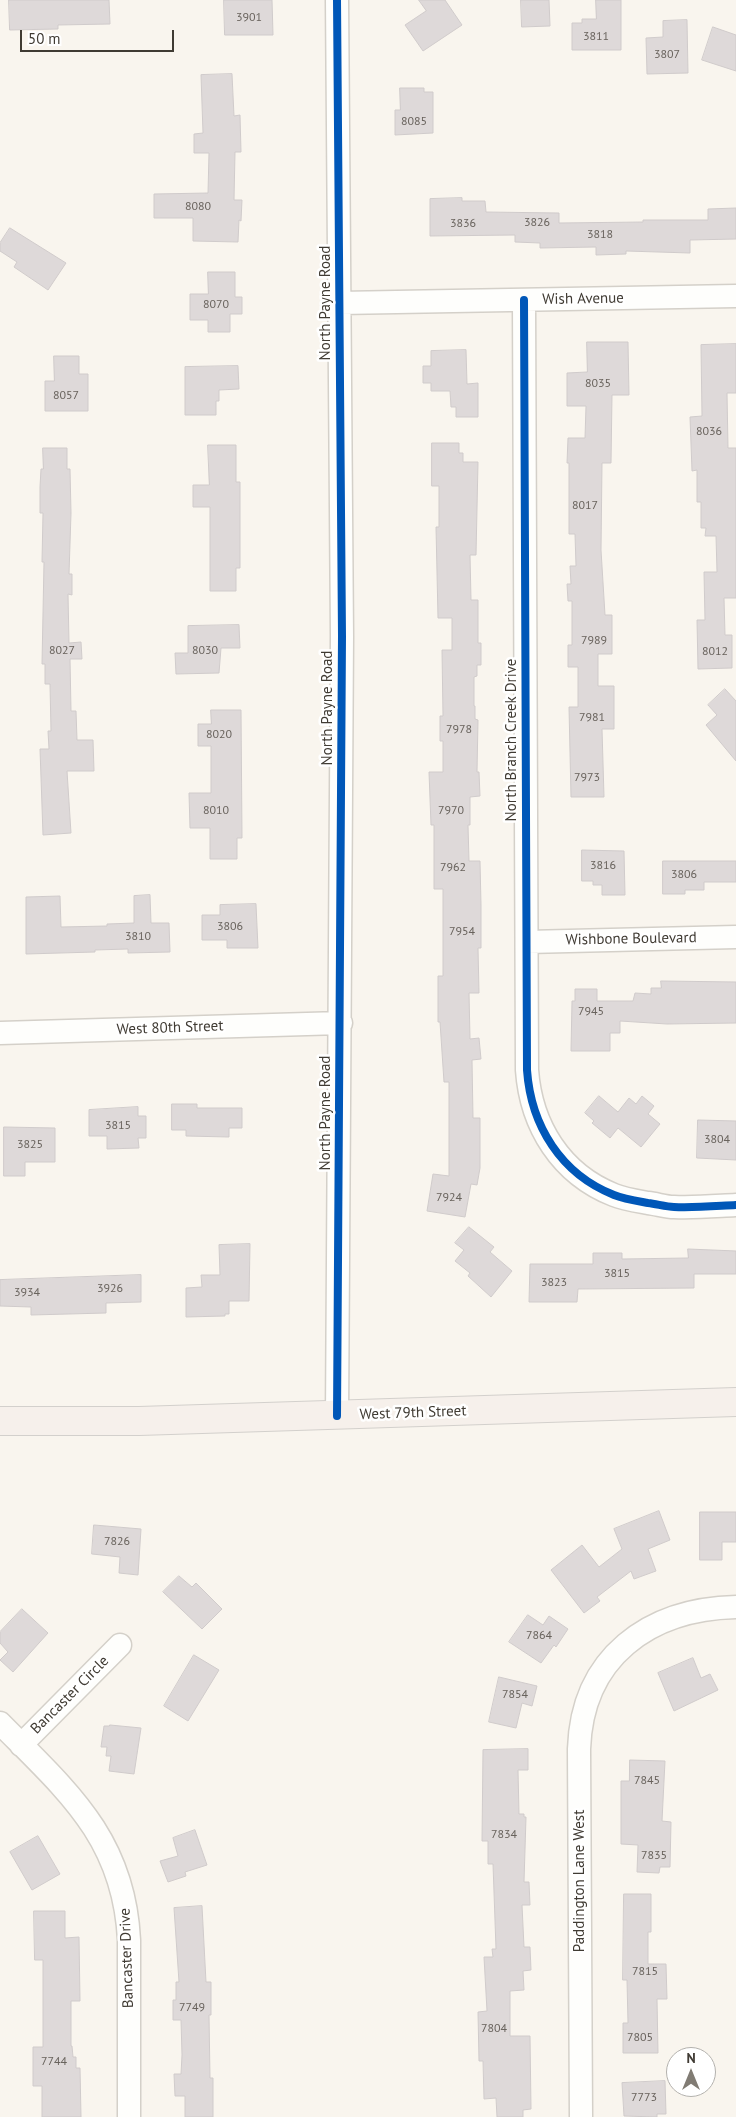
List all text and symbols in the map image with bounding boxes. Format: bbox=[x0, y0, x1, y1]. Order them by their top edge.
house number: 3901 bbox=[236, 11, 262, 25]
scale bar bbox=[22, 20, 176, 52]
text: 50 m bbox=[28, 29, 61, 48]
house number: 3811 bbox=[583, 30, 609, 44]
house number: 3807 bbox=[654, 48, 680, 62]
house number: 8085 bbox=[401, 115, 427, 129]
house number: 8080 bbox=[185, 200, 211, 214]
house number: 3826 bbox=[524, 216, 550, 230]
house number: 3836 bbox=[450, 217, 476, 231]
house number: 3818 bbox=[587, 228, 613, 242]
street label: North Payne Road bbox=[317, 246, 335, 360]
street label: Wish Avenue bbox=[542, 289, 624, 309]
house number: 8070 bbox=[203, 298, 229, 312]
house number: 8035 bbox=[585, 377, 611, 391]
house number: 8057 bbox=[53, 389, 79, 403]
house number: 8036 bbox=[696, 425, 722, 439]
house number: 8017 bbox=[572, 499, 598, 513]
house number: 7989 bbox=[581, 634, 607, 648]
house number: 8027 bbox=[49, 644, 75, 658]
house number: 8030 bbox=[192, 644, 218, 658]
house number: 8012 bbox=[702, 645, 728, 659]
street label: North Payne Road bbox=[319, 651, 337, 765]
street label: North Branch Creek Drive bbox=[503, 659, 521, 821]
house number: 7981 bbox=[579, 711, 605, 725]
house number: 7978 bbox=[446, 723, 472, 737]
house number: 8020 bbox=[206, 728, 232, 742]
house number: 7973 bbox=[574, 771, 600, 785]
house number: 8010 bbox=[203, 804, 229, 818]
house number: 7970 bbox=[438, 804, 464, 818]
house number: 3816 bbox=[590, 859, 616, 873]
house number: 7962 bbox=[440, 861, 466, 875]
house number: 3806 bbox=[671, 868, 697, 882]
house number: 3806 bbox=[217, 920, 243, 934]
house number: 7954 bbox=[449, 925, 475, 939]
street label: Wishbone Boulevard bbox=[565, 929, 697, 949]
house number: 3810 bbox=[125, 930, 151, 944]
house number: 7945 bbox=[578, 1005, 604, 1019]
street label: West 80th Street bbox=[116, 1017, 224, 1039]
street label: North Payne Road bbox=[317, 1056, 335, 1170]
house number: 3815 bbox=[105, 1119, 131, 1133]
house number: 3804 bbox=[704, 1133, 730, 1147]
house number: 3825 bbox=[17, 1138, 43, 1152]
house number: 7924 bbox=[436, 1191, 462, 1205]
house number: 3815 bbox=[604, 1267, 630, 1281]
house number: 3823 bbox=[541, 1276, 567, 1290]
house number: 3926 bbox=[97, 1282, 123, 1296]
house number: 3934 bbox=[14, 1286, 40, 1300]
street label: West 79th Street bbox=[359, 1402, 467, 1424]
house number: 7826 bbox=[104, 1535, 130, 1549]
house number: 7864 bbox=[526, 1629, 552, 1643]
street label: Bancaster Circle bbox=[27, 1652, 113, 1738]
house number: 7854 bbox=[502, 1688, 528, 1702]
house number: 7845 bbox=[634, 1774, 660, 1788]
street label: Paddington Lane West bbox=[571, 1810, 589, 1952]
house number: 7834 bbox=[491, 1828, 517, 1842]
house number: 7835 bbox=[641, 1849, 667, 1863]
street label: Bancaster Drive bbox=[116, 1908, 138, 2008]
house number: 7815 bbox=[632, 1965, 658, 1979]
house number: 7749 bbox=[179, 2001, 205, 2015]
house number: 7804 bbox=[481, 2022, 507, 2036]
house number: 7805 bbox=[627, 2031, 653, 2045]
north arrow bbox=[666, 2047, 716, 2097]
text: N bbox=[686, 2049, 696, 2067]
house number: 7744 bbox=[41, 2055, 67, 2069]
house number: 7773 bbox=[631, 2091, 657, 2105]

